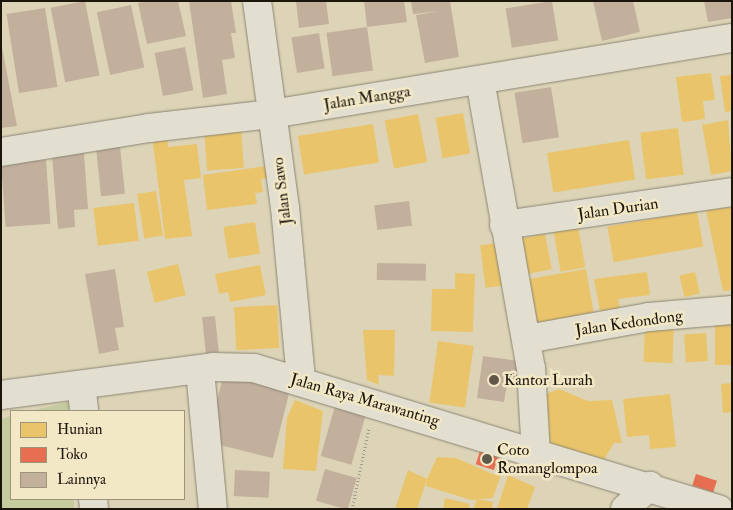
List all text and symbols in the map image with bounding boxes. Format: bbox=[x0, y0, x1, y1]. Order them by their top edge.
street label: Jalan Mangga bbox=[322, 82, 412, 114]
street label: Jalan Sawo bbox=[268, 156, 296, 226]
street label: Jalan Durian bbox=[576, 194, 660, 224]
street label: Jalan Kedondong bbox=[574, 306, 684, 340]
street label: Jalan Raya Marawanting bbox=[288, 370, 442, 430]
place label: Kantor Lurah bbox=[504, 370, 593, 390]
marker: Kantor Lurah bbox=[488, 374, 500, 386]
legend bbox=[10, 410, 185, 500]
text: Hunian bbox=[57, 420, 103, 439]
place label: Coto Romanglompoa bbox=[497, 440, 598, 478]
text: Toko bbox=[57, 445, 88, 464]
marker: Coto Romanglompoa bbox=[481, 453, 493, 465]
text: Lainnya bbox=[57, 470, 106, 489]

